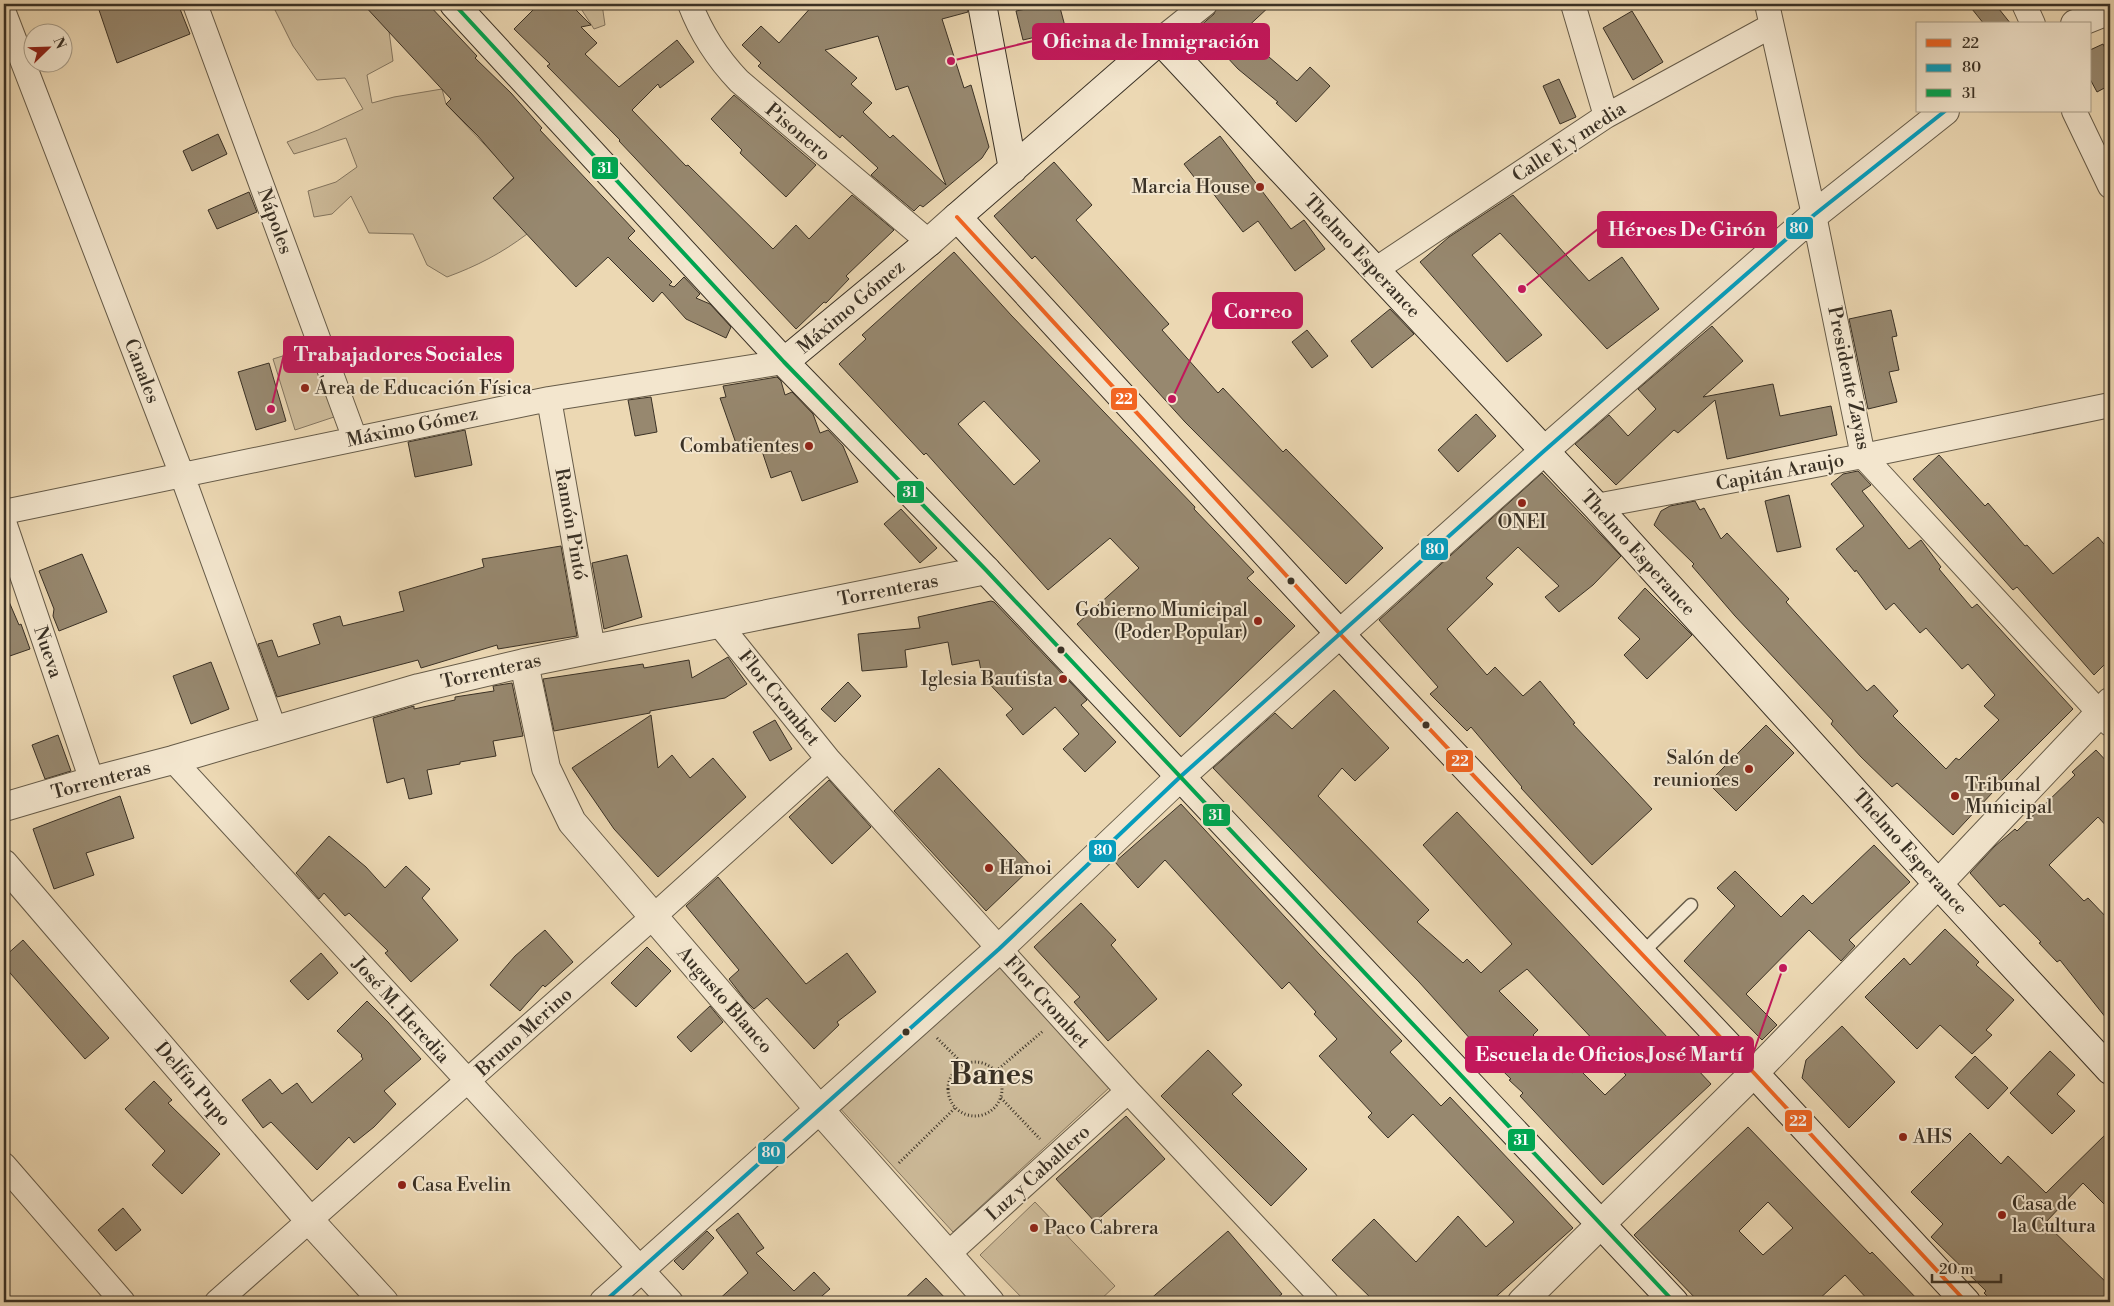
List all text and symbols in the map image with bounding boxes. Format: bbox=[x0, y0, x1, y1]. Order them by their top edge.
north arrow bbox=[22, 22, 72, 72]
legend bbox=[1916, 22, 2092, 112]
callout: Oficina de Inmigración bbox=[1033, 24, 1269, 59]
text: Oficina de Inmigración bbox=[1043, 30, 1260, 55]
text: 22 bbox=[1962, 34, 1979, 53]
text: N bbox=[49, 35, 69, 52]
text: 80 bbox=[1962, 58, 1981, 77]
text: 31 bbox=[1962, 84, 1977, 103]
street label: Calle E y media bbox=[1508, 96, 1631, 188]
street label: Pisonero bbox=[760, 98, 836, 166]
line badge: 31 bbox=[591, 156, 619, 180]
text: 31 bbox=[598, 160, 613, 178]
place label: Marcia House bbox=[1132, 175, 1250, 199]
marker: Marcia House bbox=[1254, 181, 1266, 193]
street label: Nápoles bbox=[252, 185, 298, 257]
street label: Thelmo Esperance bbox=[1298, 189, 1426, 323]
callout: Héroes De Girón bbox=[1598, 212, 1776, 247]
line badge: 80 bbox=[1785, 216, 1814, 240]
text: Héroes De Girón bbox=[1608, 218, 1767, 243]
text: 80 bbox=[1789, 220, 1809, 238]
street label: Máximo Gómez bbox=[792, 255, 910, 359]
callout: Correo bbox=[1213, 293, 1302, 328]
text: Correo bbox=[1224, 300, 1292, 325]
street label: Presidente Zayas bbox=[1822, 304, 1876, 452]
street label: Canales bbox=[119, 335, 165, 407]
callout: Trabajadores Sociales bbox=[284, 337, 513, 372]
text: Trabajadores Sociales bbox=[294, 343, 502, 368]
place label: Área de Educación Física bbox=[314, 375, 532, 400]
marker: Área de Educación Física bbox=[299, 382, 311, 394]
line badge: 22 bbox=[1110, 387, 1138, 411]
text: 22 bbox=[1115, 391, 1133, 409]
street label: Máximo Gómez bbox=[344, 401, 480, 453]
place label: Combatientes bbox=[680, 434, 799, 458]
marker: Combatientes bbox=[803, 440, 815, 452]
street label: Capitán Araujo bbox=[1714, 448, 1846, 496]
street label: Ramón Pintó bbox=[549, 466, 593, 582]
line badge: 31 bbox=[896, 480, 925, 504]
text: 31 bbox=[903, 484, 918, 502]
street label: Thelmo Esperance bbox=[1575, 485, 1701, 621]
marker: ONEI bbox=[1516, 497, 1528, 509]
place label: ONEI bbox=[1497, 510, 1547, 534]
line badge: 80 bbox=[1420, 537, 1449, 561]
text: 80 bbox=[1425, 541, 1445, 559]
street label: Torrenteras bbox=[836, 568, 940, 612]
unlabelled marker bbox=[1286, 576, 1296, 586]
place label: Gobierno Municipal (Poder Popular) bbox=[1075, 598, 1248, 644]
marker: Gobierno Municipal (Poder Popular) bbox=[1252, 615, 1264, 627]
street label: Nueva bbox=[28, 623, 68, 681]
street label: Flor Crombet bbox=[733, 645, 825, 751]
unlabelled marker bbox=[1056, 645, 1066, 655]
street label: Torrenteras bbox=[439, 648, 543, 694]
place label: Iglesia Bautista bbox=[921, 667, 1053, 691]
marker: Iglesia Bautista bbox=[1057, 673, 1069, 685]
unlabelled marker bbox=[1421, 720, 1431, 730]
place label: Salón de reuniones bbox=[1653, 746, 1739, 792]
line badge: 22 bbox=[1445, 749, 1474, 773]
text: 22 bbox=[1451, 753, 1469, 771]
street label: Torrenteras bbox=[49, 755, 153, 805]
marker: Salón de reuniones bbox=[1743, 763, 1755, 775]
place label: Tribunal Municipal bbox=[1965, 773, 2053, 819]
street label: Thelmo Esperance bbox=[1847, 784, 1973, 920]
marker: Tribunal Municipal bbox=[1949, 790, 1961, 802]
line badge: 31 bbox=[1202, 803, 1231, 827]
text: 31 bbox=[1209, 807, 1224, 825]
line badge: 80 bbox=[1088, 839, 1117, 863]
text: 80 bbox=[1093, 842, 1113, 860]
place label: Hanoi bbox=[999, 856, 1052, 880]
marker: Hanoi bbox=[983, 862, 995, 874]
street label: Augusto Blanco bbox=[671, 941, 778, 1058]
street label: José M. Heredia bbox=[346, 951, 455, 1068]
street label: Flor Crombet bbox=[999, 951, 1095, 1053]
street label: Bruno Merino bbox=[470, 982, 577, 1082]
unlabelled marker bbox=[901, 1027, 911, 1037]
street label: Delfín Pupo bbox=[150, 1037, 236, 1131]
callout: Escuela de Oficios José Martí bbox=[1466, 1037, 1753, 1072]
text: Escuela de Oficios José Martí bbox=[1475, 1043, 1744, 1068]
district label: Banes bbox=[950, 1057, 1034, 1093]
line badge: 22 bbox=[1784, 1109, 1813, 1133]
text: 22 bbox=[1789, 1113, 1807, 1131]
street label: Luz y Caballero bbox=[981, 1120, 1095, 1226]
place label: AHS bbox=[1912, 1125, 1952, 1149]
line badge: 31 bbox=[1507, 1128, 1536, 1152]
marker: AHS bbox=[1897, 1131, 1909, 1143]
text: 31 bbox=[1514, 1132, 1529, 1150]
line badge: 80 bbox=[757, 1141, 786, 1165]
text: 80 bbox=[761, 1144, 781, 1162]
place label: Casa Evelin bbox=[412, 1173, 511, 1197]
marker: Casa Evelin bbox=[396, 1179, 408, 1191]
place label: Casa de la Cultura bbox=[2012, 1192, 2096, 1238]
marker: Casa de la Cultura bbox=[1996, 1209, 2008, 1221]
place label: Paco Cabrera bbox=[1044, 1216, 1159, 1240]
marker: Paco Cabrera bbox=[1028, 1222, 1040, 1234]
scale bar bbox=[1932, 1251, 2000, 1283]
text: 20 m bbox=[1939, 1260, 1974, 1279]

